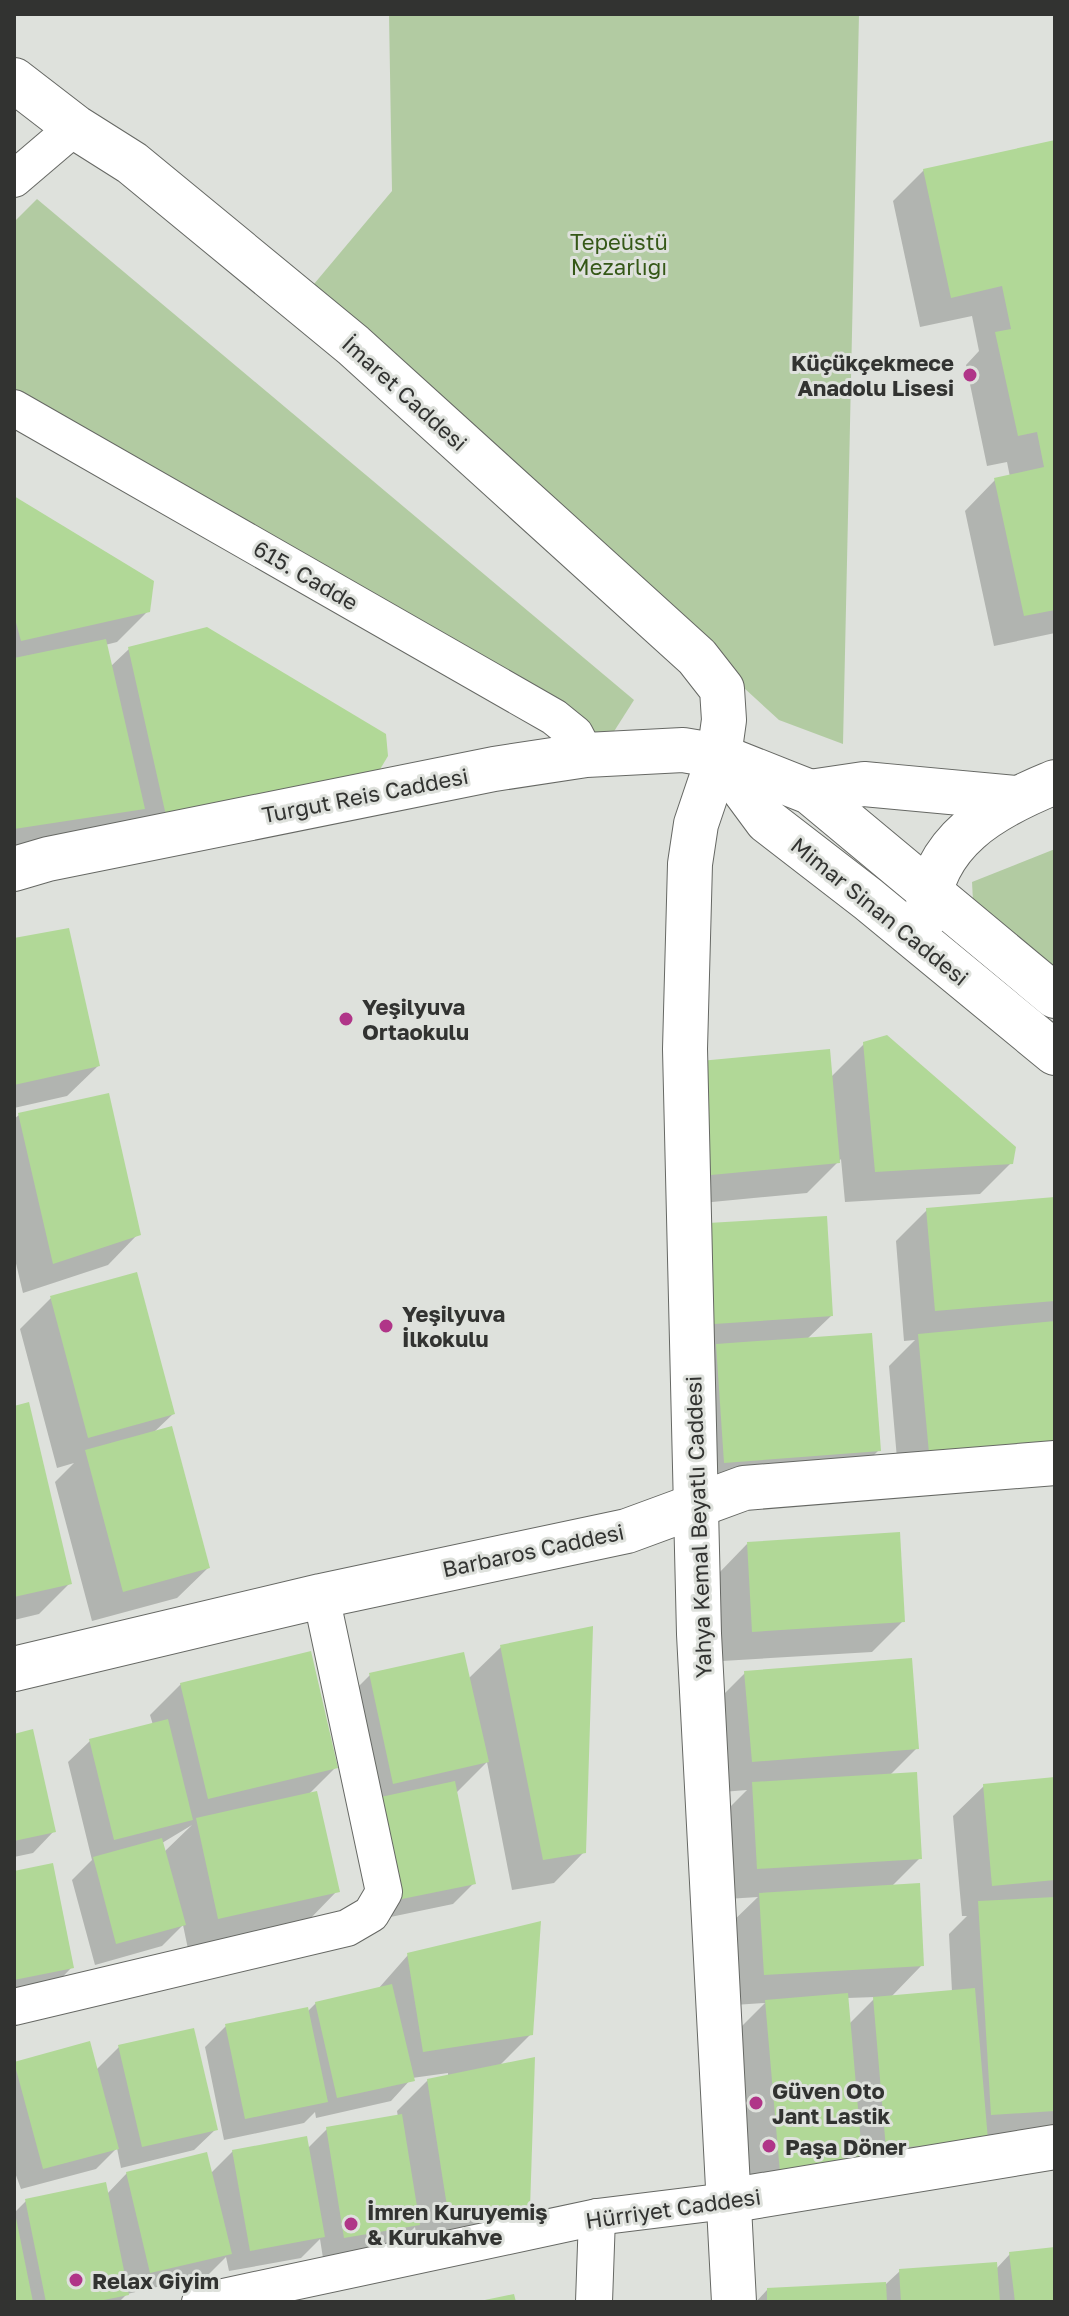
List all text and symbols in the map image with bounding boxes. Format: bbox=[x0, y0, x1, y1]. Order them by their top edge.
park label: Tepeüstü Mezarlığı bbox=[570, 228, 668, 280]
street label: İmaret Caddesi bbox=[337, 330, 473, 456]
place label: Küçükçekmece Anadolu Lisesi bbox=[791, 349, 954, 401]
marker: Küçükçekmece Anadolu Lisesi bbox=[961, 366, 979, 384]
street label: 615. Cadde bbox=[249, 534, 363, 616]
street label: Turgut Reis Caddesi bbox=[259, 762, 471, 828]
street label: Mimar Sinan Caddesi bbox=[786, 831, 974, 991]
place label: Yeşilyuva Ortaokulu bbox=[362, 993, 469, 1045]
marker: Yeşilyuva Ortaokulu bbox=[337, 1010, 355, 1028]
place label: Yeşilyuva İlkokulu bbox=[402, 1300, 505, 1352]
marker: Yeşilyuva İlkokulu bbox=[377, 1317, 395, 1335]
street label: Yahya Kemal Beyatlı Caddesi bbox=[679, 1375, 717, 1679]
street label: Barbaros Caddesi bbox=[440, 1518, 626, 1582]
place label: Güven Oto Jant Lastik bbox=[772, 2077, 890, 2129]
marker: Güven Oto Jant Lastik bbox=[747, 2094, 765, 2112]
place label: Paşa Döner bbox=[785, 2133, 907, 2160]
marker: Paşa Döner bbox=[760, 2137, 778, 2155]
street label: Hürriyet Caddesi bbox=[584, 2182, 762, 2234]
place label: İmren Kuruyemiş & Kurukahve bbox=[367, 2198, 547, 2250]
marker: İmren Kuruyemiş & Kurukahve bbox=[342, 2215, 360, 2233]
place label: Relax Giyim bbox=[92, 2267, 219, 2294]
marker: Relax Giyim bbox=[67, 2271, 85, 2289]

